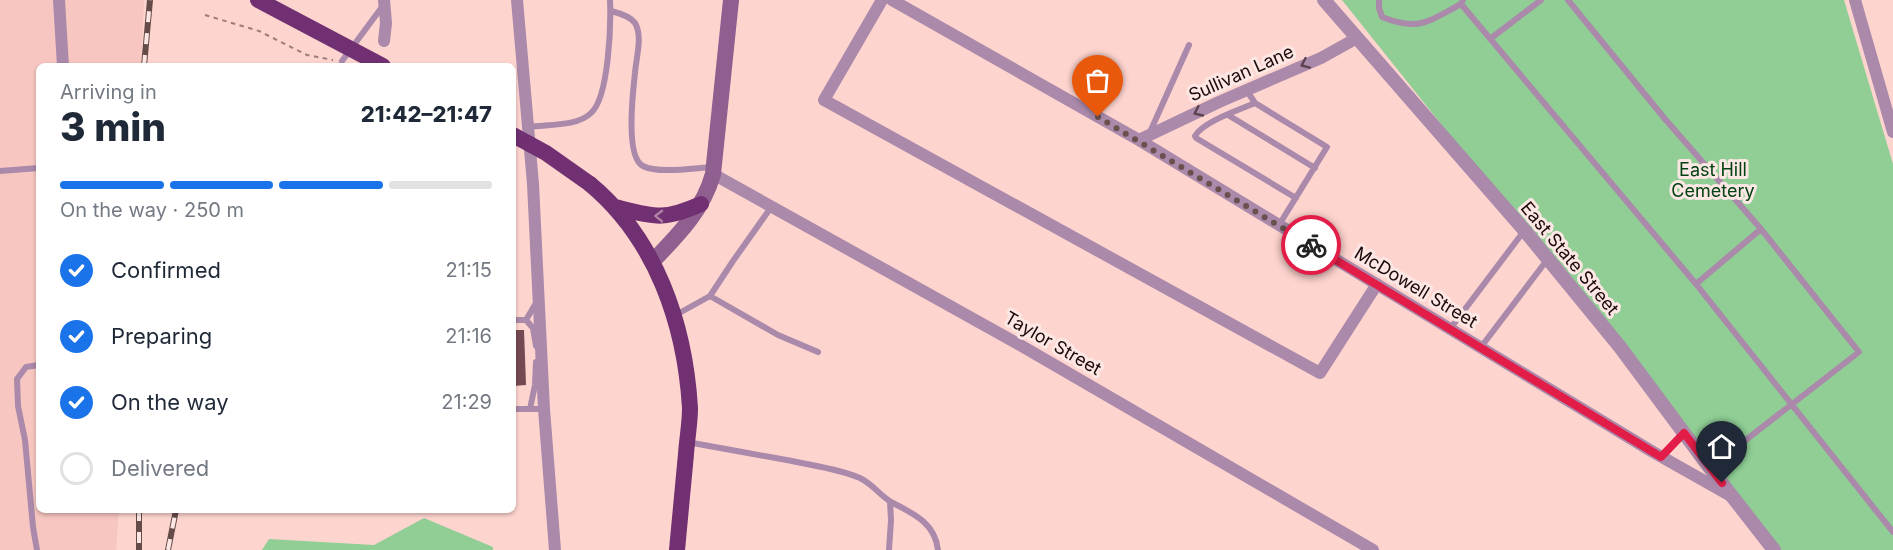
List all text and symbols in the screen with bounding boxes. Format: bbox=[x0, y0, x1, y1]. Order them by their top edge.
street label: Sullivan Lane bbox=[1185, 41, 1297, 105]
pin bbox=[1072, 55, 1123, 117]
one-way arrow bbox=[1301, 57, 1312, 69]
icon: bag bbox=[1081, 64, 1114, 97]
text: Arriving in bbox=[60, 80, 157, 104]
text: 21:42–21:47 bbox=[361, 101, 492, 127]
text: 3 min bbox=[60, 103, 166, 150]
one-way arrow bbox=[1193, 105, 1204, 117]
park label: East Hill Cemetery bbox=[1671, 159, 1755, 201]
street label: East State Street bbox=[1517, 197, 1623, 319]
text: On the way · 250 m bbox=[60, 198, 244, 222]
one-way arrow bbox=[654, 209, 663, 222]
courier bbox=[1281, 215, 1341, 275]
icon: bike bbox=[1295, 229, 1328, 262]
street label: McDowell Street bbox=[1351, 242, 1481, 332]
icon: check bbox=[60, 254, 93, 287]
text: Confirmed bbox=[111, 257, 221, 283]
text: 21:15 bbox=[446, 258, 492, 282]
street label: Taylor Street bbox=[1001, 307, 1105, 379]
icon: check bbox=[60, 320, 93, 353]
text: Preparing bbox=[111, 323, 212, 349]
text: 21:16 bbox=[445, 324, 492, 348]
icon: check bbox=[60, 386, 93, 419]
text: On the way bbox=[111, 389, 229, 415]
text: 21:29 bbox=[441, 390, 492, 414]
pin bbox=[1696, 421, 1747, 483]
icon: home bbox=[1705, 430, 1738, 463]
text: Delivered bbox=[111, 455, 209, 481]

